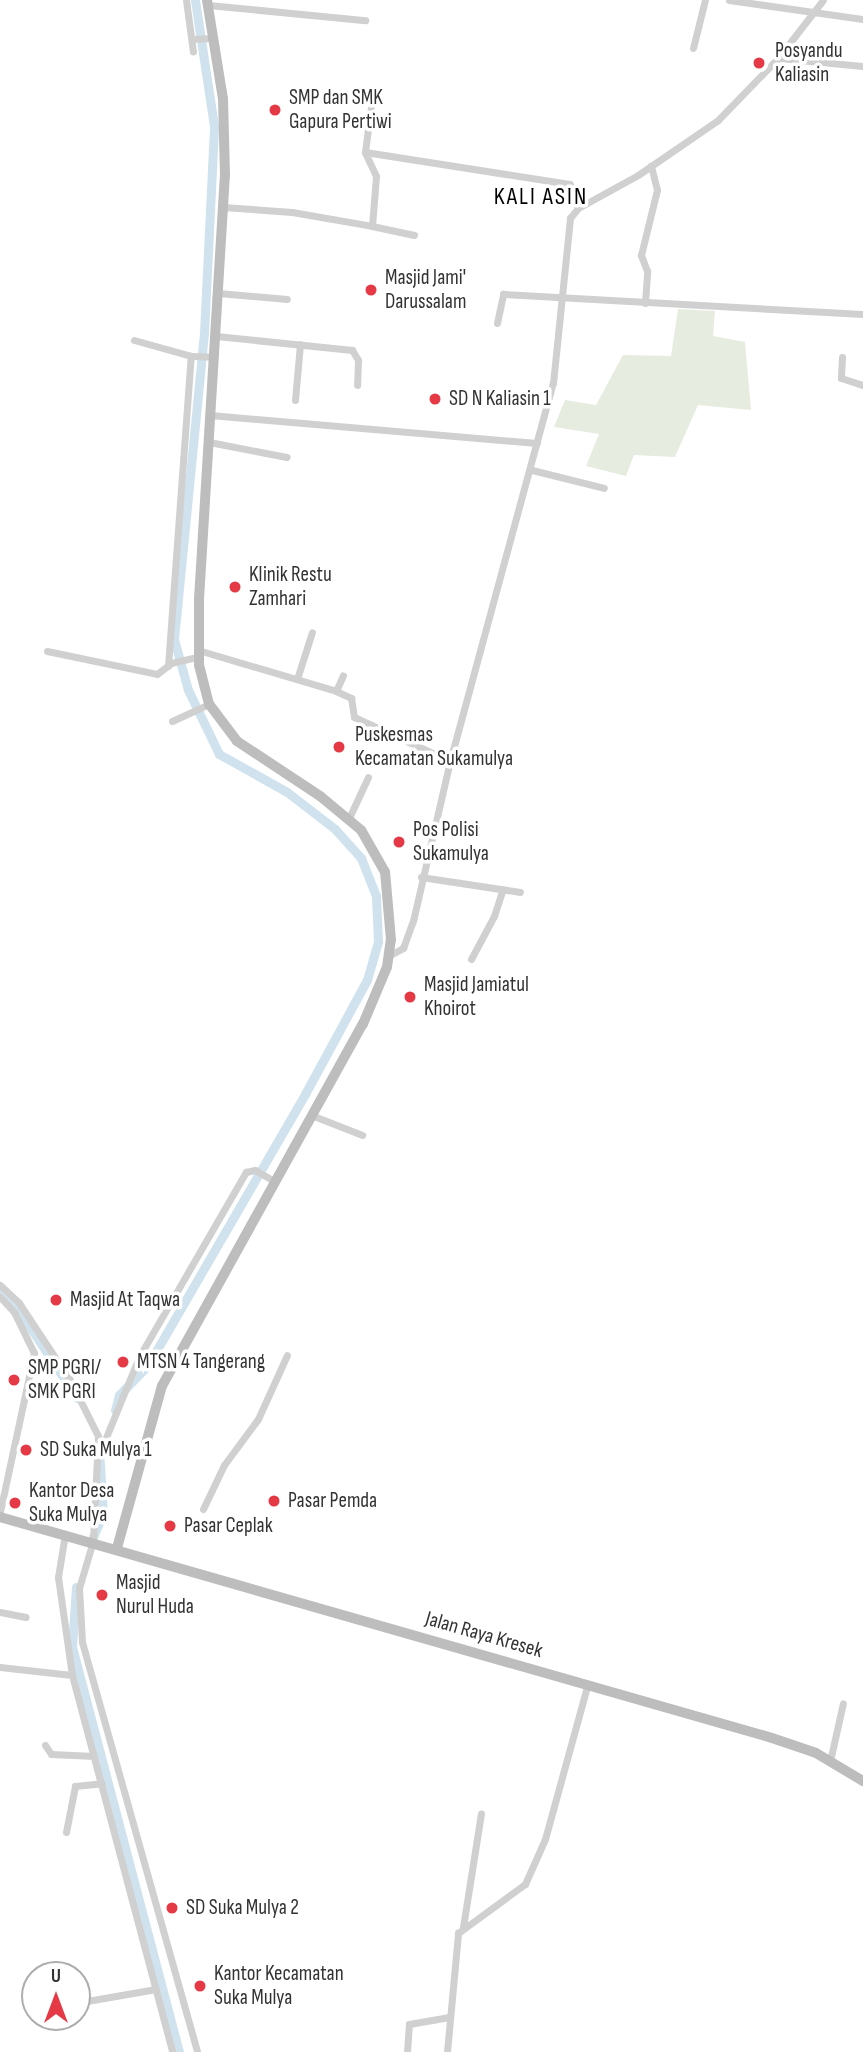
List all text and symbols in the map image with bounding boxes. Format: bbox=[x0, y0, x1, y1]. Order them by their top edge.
place label: Posyandu Kaliasin bbox=[775, 38, 842, 88]
marker: Posyandu Kaliasin bbox=[749, 53, 769, 73]
place label: SMP dan SMK Gapura Pertiwi bbox=[289, 85, 392, 135]
marker: SMP dan SMK Gapura Pertiwi bbox=[267, 102, 283, 118]
district label: KALI ASIN bbox=[495, 183, 587, 211]
place label: Masjid Jami' Darussalam bbox=[385, 265, 466, 315]
marker: Masjid Jami' Darussalam bbox=[363, 282, 379, 298]
place label: SD N Kaliasin 1 bbox=[449, 386, 551, 412]
marker: SD N Kaliasin 1 bbox=[427, 391, 443, 407]
place label: Klinik Restu Zamhari bbox=[249, 562, 332, 612]
marker: Klinik Restu Zamhari bbox=[227, 579, 243, 595]
place label: Puskesmas Kecamatan Sukamulya bbox=[355, 722, 513, 772]
marker: Puskesmas Kecamatan Sukamulya bbox=[329, 737, 349, 757]
place label: Pos Polisi Sukamulya bbox=[413, 817, 489, 867]
marker: Pos Polisi Sukamulya bbox=[391, 834, 407, 850]
place label: Masjid Jamiatul Khoirot bbox=[424, 972, 529, 1022]
marker: Masjid Jamiatul Khoirot bbox=[402, 989, 418, 1005]
place label: Masjid At Taqwa bbox=[70, 1287, 180, 1313]
marker: Masjid At Taqwa bbox=[48, 1292, 64, 1308]
place label: MTSN 4 Tangerang bbox=[137, 1349, 265, 1375]
marker: MTSN 4 Tangerang bbox=[115, 1354, 131, 1370]
place label: SMP PGRI/ SMK PGRI bbox=[28, 1355, 101, 1405]
marker: SMP PGRI/ SMK PGRI bbox=[6, 1372, 22, 1388]
place label: SD Suka Mulya 1 bbox=[40, 1437, 152, 1463]
marker: SD Suka Mulya 1 bbox=[18, 1442, 34, 1458]
place label: Kantor Desa Suka Mulya bbox=[29, 1478, 114, 1528]
place label: Pasar Pemda bbox=[288, 1488, 377, 1514]
marker: Pasar Pemda bbox=[266, 1493, 282, 1509]
marker: Kantor Desa Suka Mulya bbox=[7, 1495, 23, 1511]
place label: Pasar Ceplak bbox=[184, 1513, 273, 1539]
marker: Pasar Ceplak bbox=[162, 1518, 178, 1534]
place label: Masjid Nurul Huda bbox=[116, 1570, 194, 1620]
marker: Masjid Nurul Huda bbox=[94, 1587, 110, 1603]
street label: Jalan Raya Kresek bbox=[422, 1606, 546, 1664]
place label: SD Suka Mulya 2 bbox=[186, 1895, 299, 1921]
marker: SD Suka Mulya 2 bbox=[164, 1900, 180, 1916]
north arrow bbox=[21, 1961, 91, 2031]
place label: Kantor Kecamatan Suka Mulya bbox=[214, 1961, 344, 2011]
text: U bbox=[51, 1965, 61, 1988]
marker: Kantor Kecamatan Suka Mulya bbox=[192, 1978, 208, 1994]

